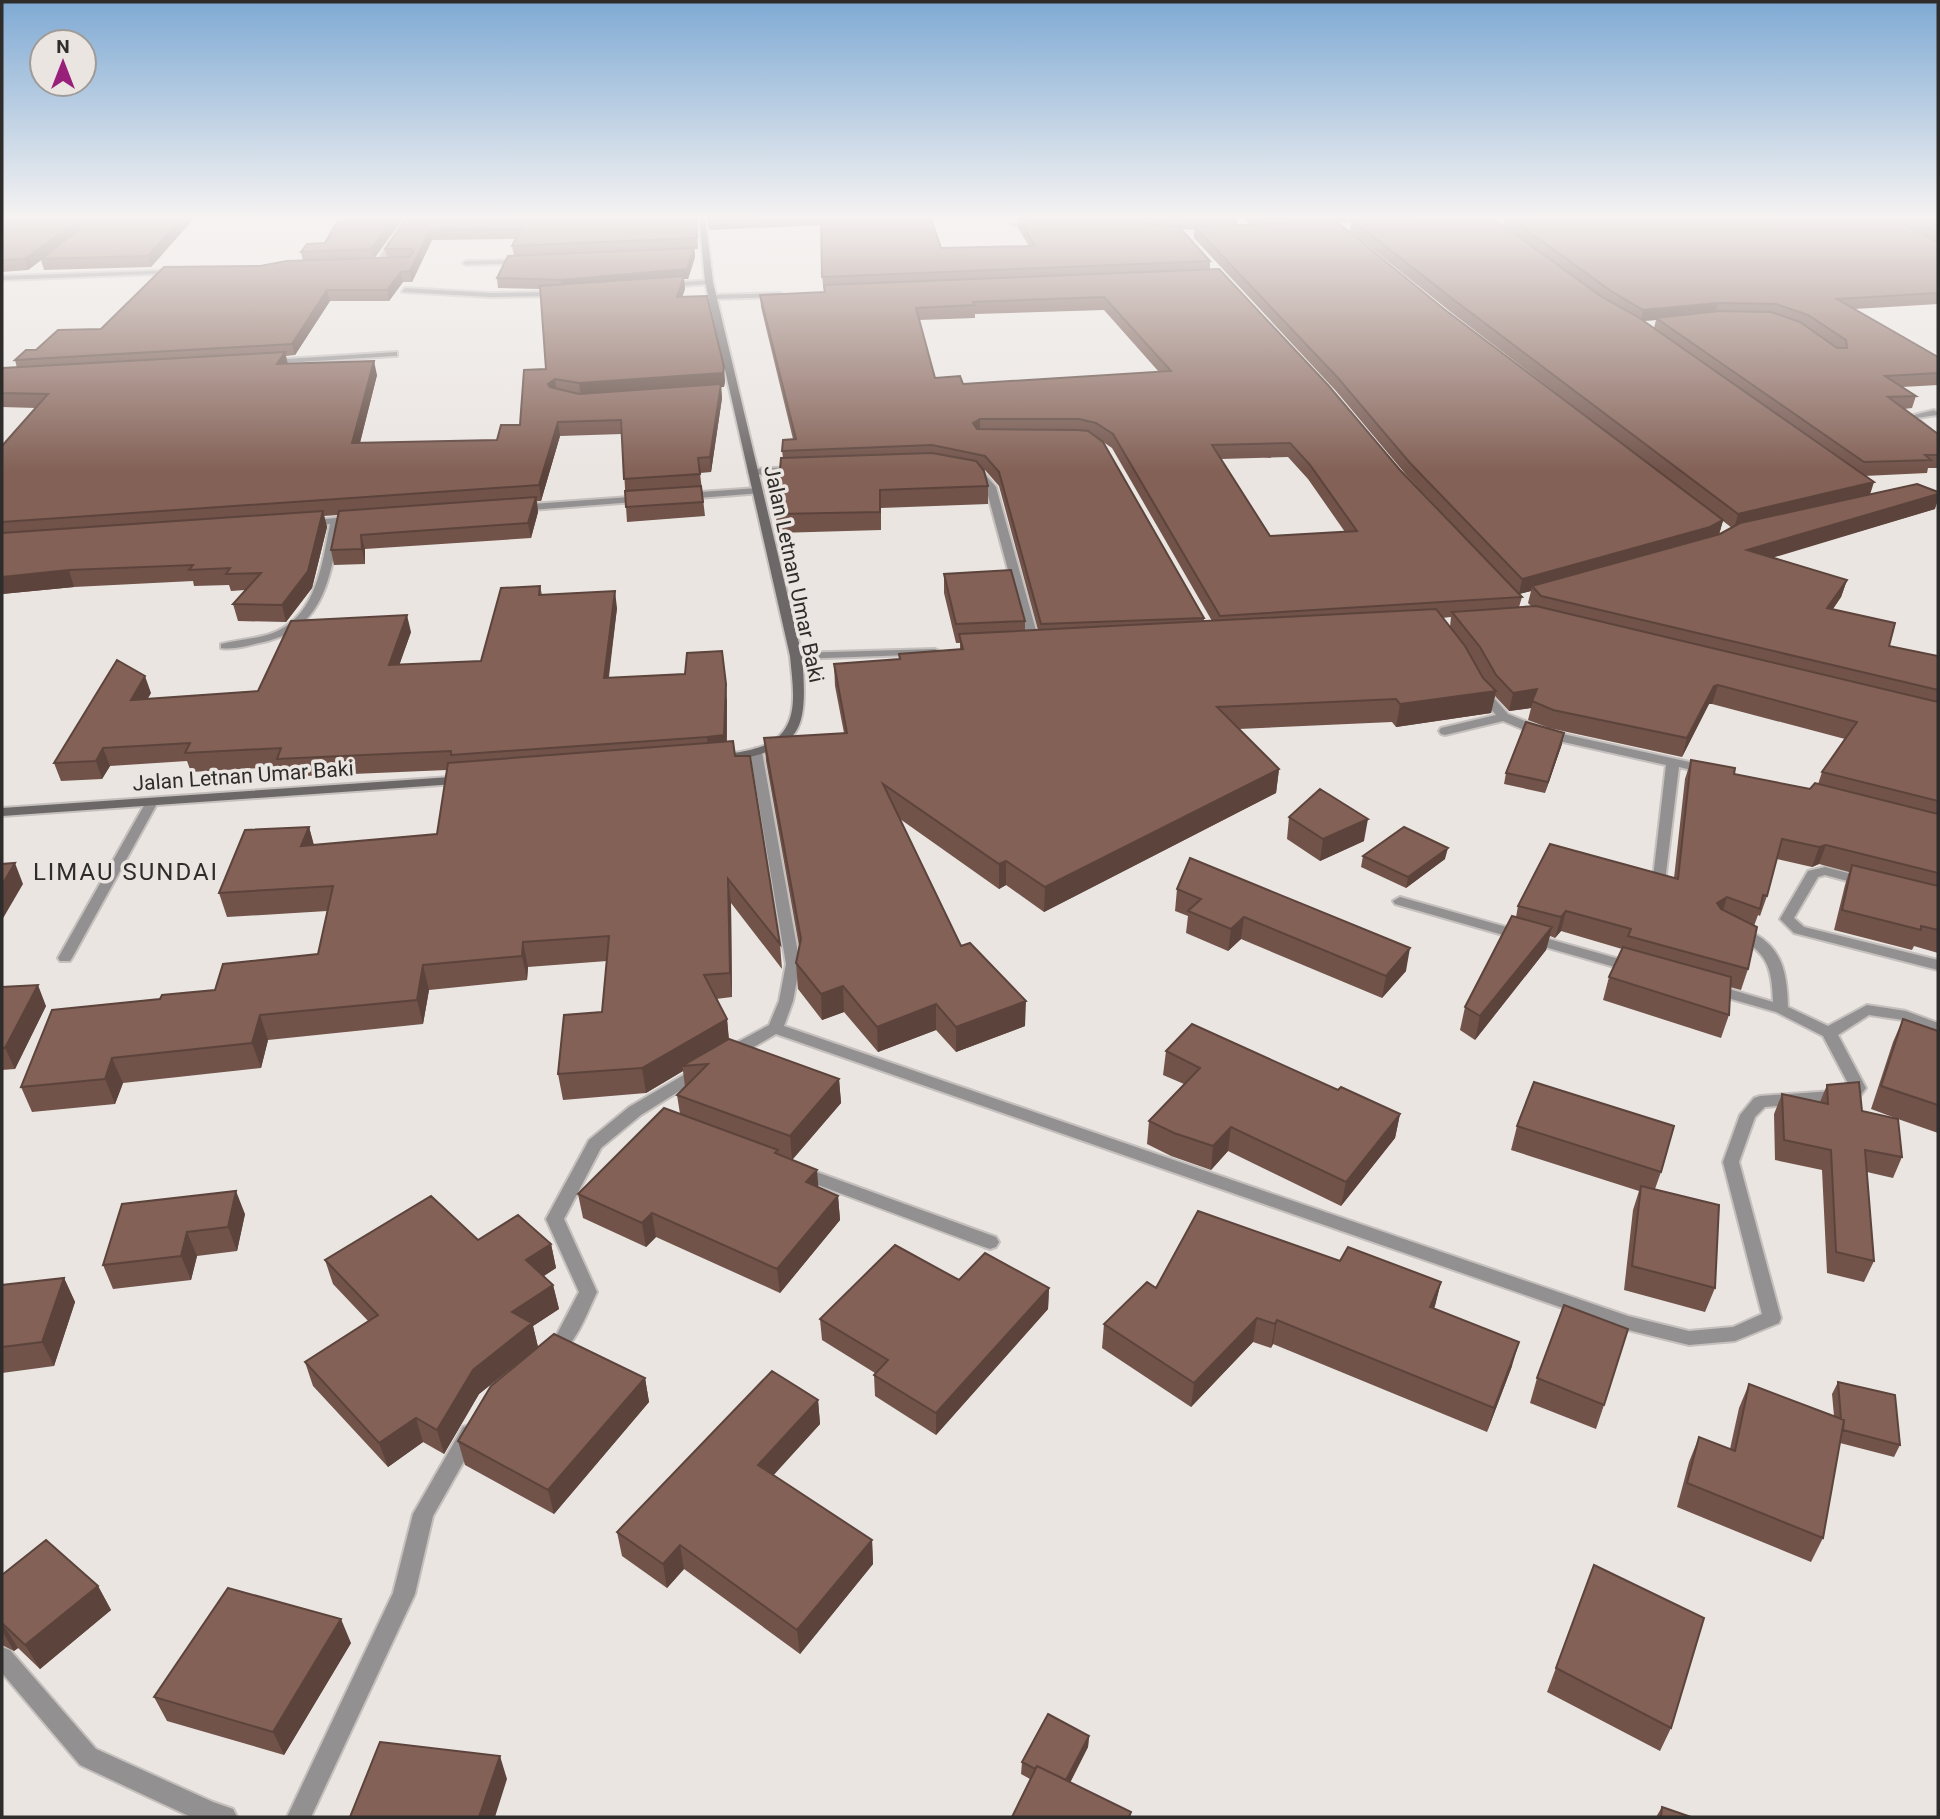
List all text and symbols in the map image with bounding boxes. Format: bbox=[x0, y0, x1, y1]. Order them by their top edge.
north arrow bbox=[28, 28, 98, 98]
text: N bbox=[56, 35, 70, 58]
street label: Jalan Letnan Umar Baki bbox=[759, 463, 829, 685]
street label: Jalan Letnan Umar Baki bbox=[132, 756, 354, 796]
district label: LIMAU SUNDAI bbox=[33, 858, 219, 886]

